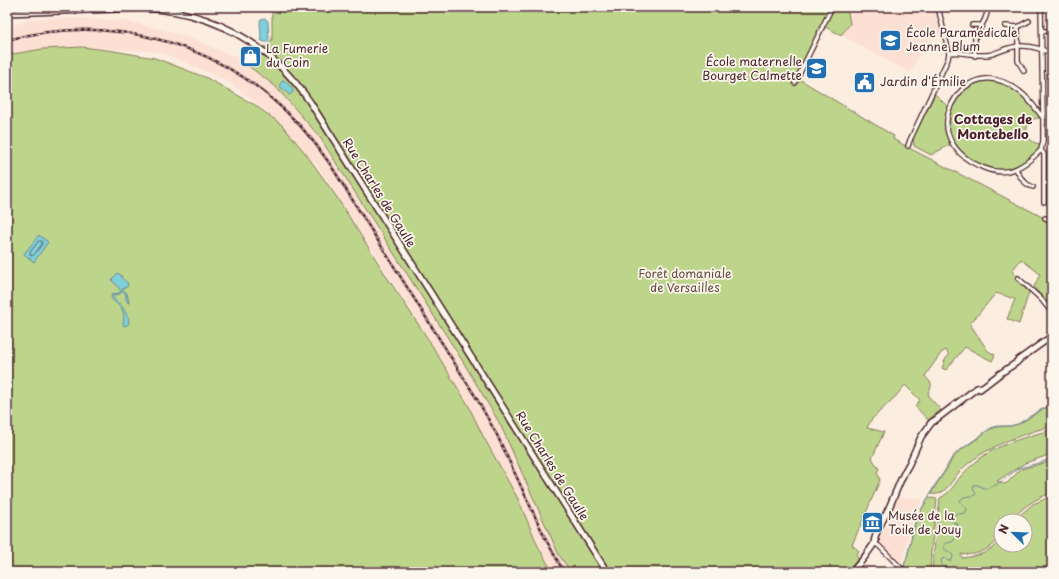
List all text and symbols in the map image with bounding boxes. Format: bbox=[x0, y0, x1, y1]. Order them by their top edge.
place label: École Paramédicale Jeanne Blum bbox=[906, 23, 1018, 55]
school or university icon: École Paramédicale Jeanne Blum bbox=[878, 27, 904, 53]
place label: La Fumerie du Coin bbox=[266, 39, 328, 71]
shop icon: La Fumerie du Coin bbox=[238, 43, 264, 69]
place label: École maternelle Bourget Calmette bbox=[702, 52, 802, 84]
school or university icon: École maternelle Bourget Calmette bbox=[804, 56, 830, 82]
public building icon: Jardin d'Émilie bbox=[851, 69, 877, 95]
place label: Jardin d'Émilie bbox=[880, 72, 966, 90]
district label: Cottages de Montebello bbox=[954, 109, 1032, 143]
street label: Rue Charles de Gaulle bbox=[339, 134, 421, 251]
park label: Forêt domaniale de Versailles bbox=[638, 264, 732, 296]
street label: Rue Charles de Gaulle bbox=[512, 407, 594, 524]
place label: Musée de la Toile de Jouy bbox=[888, 506, 961, 538]
museum icon: Musée de la Toile de Jouy bbox=[859, 510, 885, 536]
north arrow bbox=[993, 513, 1033, 553]
text: N bbox=[994, 521, 1013, 536]

